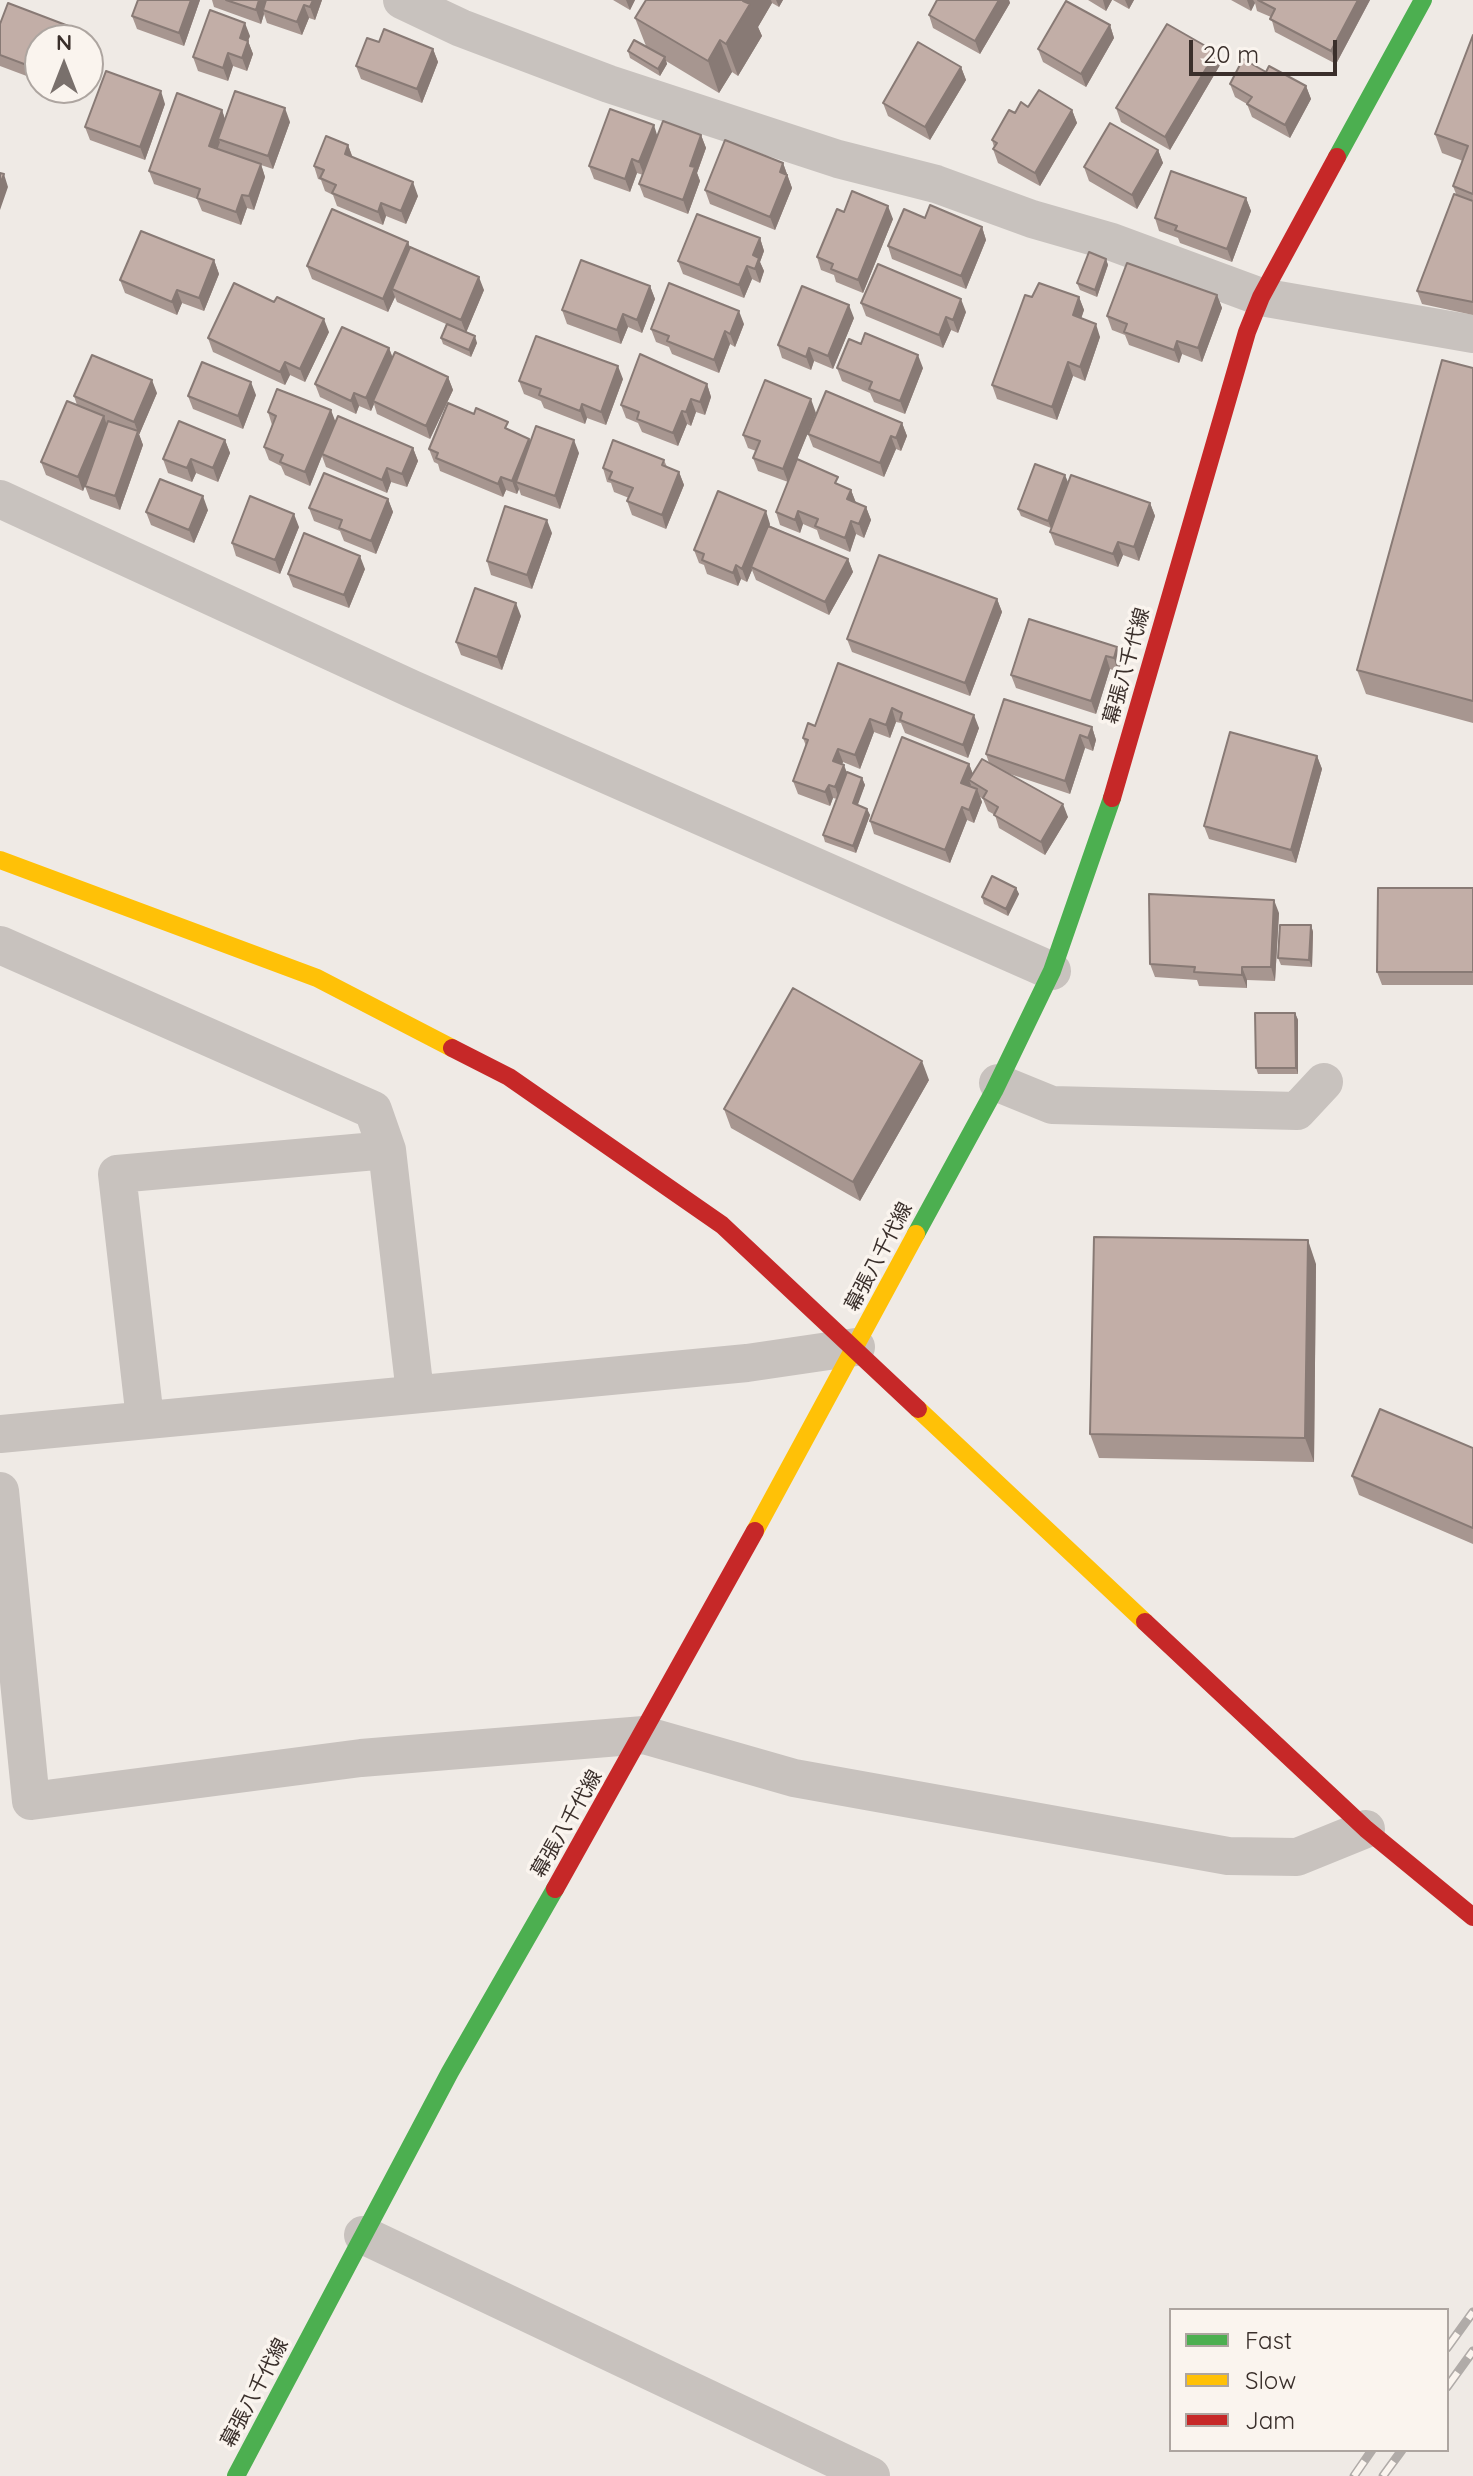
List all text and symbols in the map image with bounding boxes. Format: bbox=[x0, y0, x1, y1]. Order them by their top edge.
north arrow bbox=[24, 24, 104, 104]
scale bar bbox=[1193, 24, 1341, 74]
text: N bbox=[56, 28, 72, 56]
text: 20 m bbox=[1203, 39, 1259, 69]
street label: 幕張八千代線 bbox=[1099, 605, 1155, 727]
street label: 幕張八千代線 bbox=[840, 1198, 918, 1316]
street label: 幕張八千代線 bbox=[527, 1766, 607, 1882]
legend bbox=[1169, 2308, 1449, 2452]
text: Fast bbox=[1245, 2325, 1292, 2355]
street label: 幕張八千代線 bbox=[216, 2334, 294, 2452]
text: Slow bbox=[1245, 2365, 1296, 2395]
text: Jam bbox=[1245, 2405, 1295, 2435]

